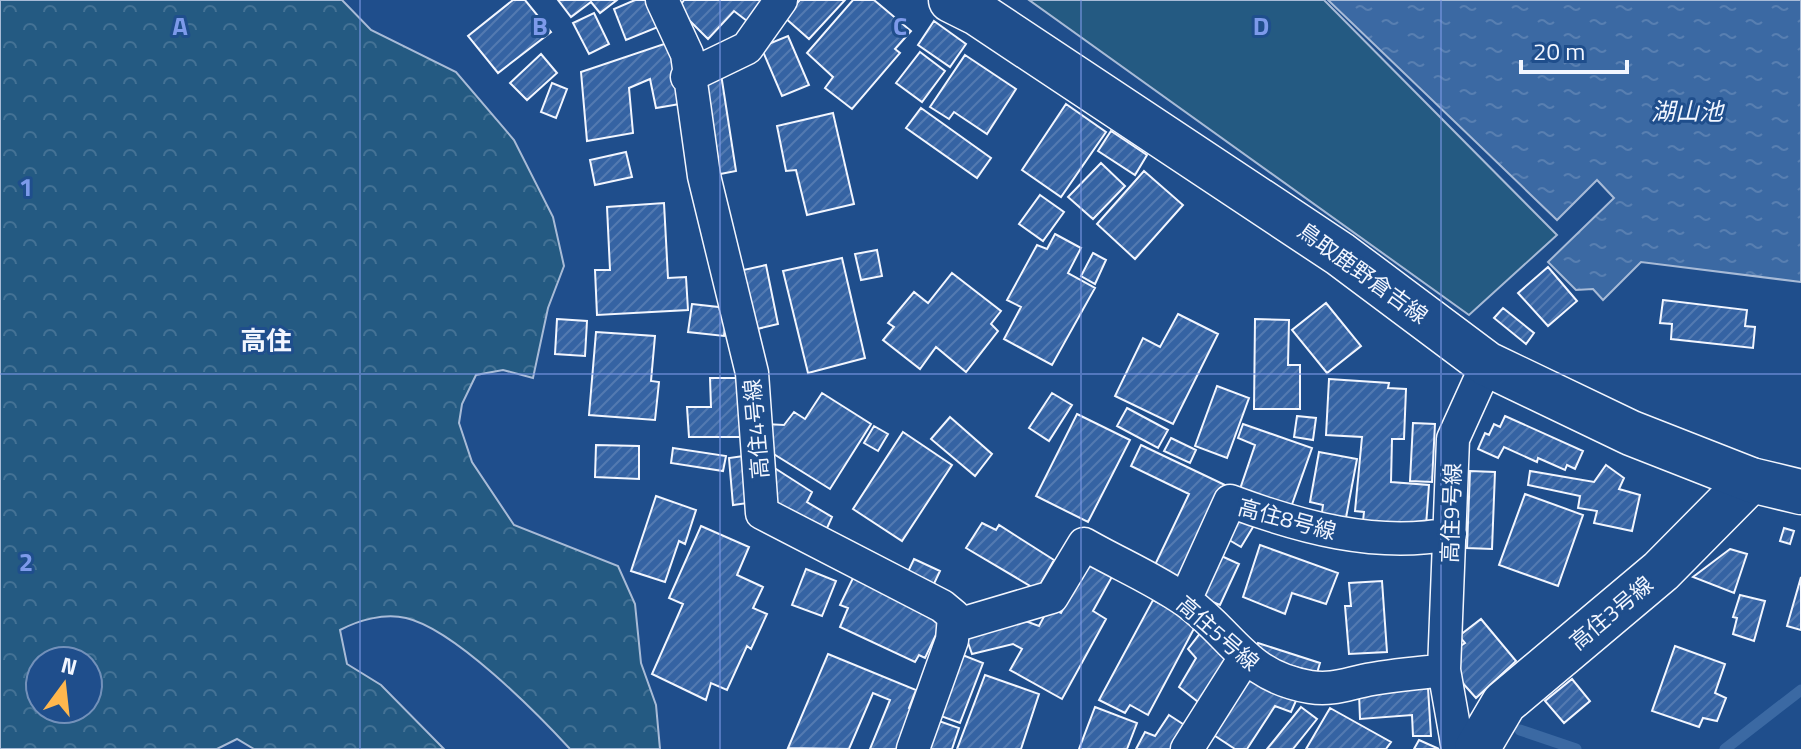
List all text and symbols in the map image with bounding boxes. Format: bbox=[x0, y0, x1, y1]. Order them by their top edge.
text: A bbox=[172, 6, 188, 45]
text: B bbox=[532, 6, 548, 45]
text: C bbox=[893, 6, 907, 45]
text: D bbox=[1253, 6, 1269, 45]
scale bar bbox=[1521, 24, 1627, 74]
text: 20 m bbox=[1533, 33, 1585, 69]
water label: 湖山池 bbox=[1651, 93, 1725, 129]
text: 1 bbox=[19, 167, 33, 206]
street label: 鳥取鹿野倉吉線 bbox=[1291, 214, 1435, 332]
district label: 高住 bbox=[240, 321, 292, 360]
street label: 高住4号線 bbox=[735, 378, 777, 480]
street label: 高住9号線 bbox=[1432, 462, 1470, 564]
street label: 高住8号線 bbox=[1234, 490, 1340, 548]
text: 2 bbox=[19, 542, 33, 581]
street label: 高住3号線 bbox=[1562, 568, 1660, 658]
street label: 高住5号線 bbox=[1169, 587, 1267, 679]
north arrow bbox=[24, 645, 104, 725]
text: N bbox=[57, 647, 81, 684]

